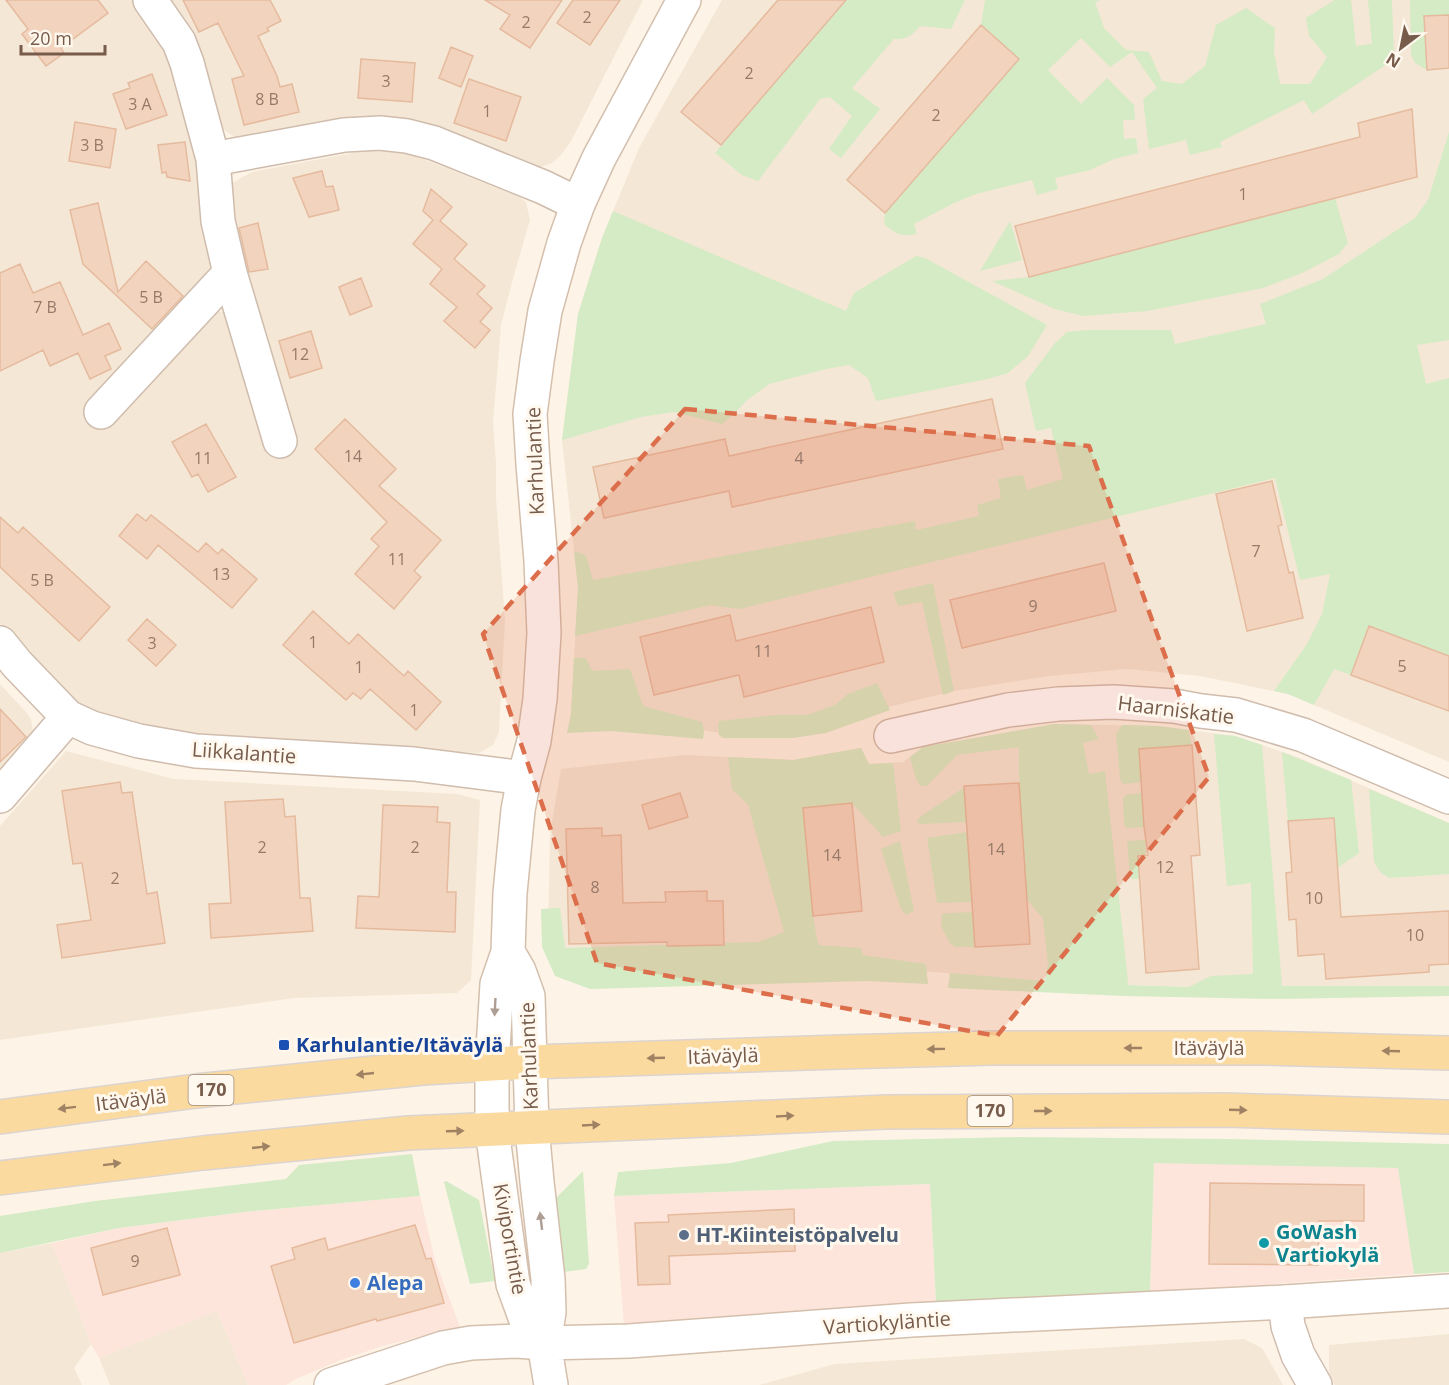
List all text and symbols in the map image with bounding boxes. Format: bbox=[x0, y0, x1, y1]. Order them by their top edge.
house number: 2 bbox=[582, 6, 592, 28]
house number: 2 bbox=[521, 11, 531, 33]
scale bar bbox=[21, 18, 105, 56]
north arrow bbox=[1371, 18, 1431, 78]
text: 20 m bbox=[30, 26, 72, 50]
text: N bbox=[1382, 48, 1404, 73]
house number: 2 bbox=[744, 62, 754, 84]
house number: 3 bbox=[381, 70, 391, 92]
house number: 8 B bbox=[255, 88, 279, 110]
house number: 3 A bbox=[128, 93, 153, 115]
house number: 1 bbox=[482, 100, 492, 122]
house number: 2 bbox=[931, 104, 941, 126]
house number: 3 B bbox=[80, 134, 104, 156]
house number: 1 bbox=[1238, 183, 1248, 205]
house number: 5 B bbox=[139, 286, 163, 308]
house number: 7 B bbox=[33, 296, 57, 318]
house number: 12 bbox=[291, 343, 309, 365]
street label: Karhulantie bbox=[519, 407, 550, 515]
house number: 14 bbox=[344, 445, 362, 467]
house number: 11 bbox=[194, 447, 212, 469]
house number: 4 bbox=[794, 447, 804, 469]
house number: 7 bbox=[1251, 540, 1261, 562]
house number: 11 bbox=[388, 548, 406, 570]
house number: 13 bbox=[212, 563, 230, 585]
house number: 5 B bbox=[30, 569, 54, 591]
house number: 9 bbox=[1028, 595, 1038, 617]
house number: 1 bbox=[308, 631, 318, 653]
house number: 3 bbox=[147, 632, 157, 654]
house number: 11 bbox=[754, 640, 772, 662]
house number: 5 bbox=[1397, 655, 1407, 677]
house number: 1 bbox=[354, 656, 364, 678]
street label: Haarniskatie bbox=[1116, 689, 1236, 730]
house number: 1 bbox=[409, 699, 419, 721]
street label: Liikkalantie bbox=[191, 735, 297, 770]
house number: 2 bbox=[257, 836, 267, 858]
house number: 2 bbox=[410, 836, 420, 858]
house number: 14 bbox=[987, 838, 1005, 860]
house number: 14 bbox=[823, 844, 841, 866]
house number: 12 bbox=[1156, 856, 1174, 878]
house number: 2 bbox=[110, 867, 120, 889]
house number: 8 bbox=[590, 876, 600, 898]
house number: 10 bbox=[1305, 887, 1323, 909]
house number: 10 bbox=[1406, 924, 1424, 946]
one-way arrow bbox=[490, 998, 500, 1017]
street label: Karhulantie bbox=[513, 1002, 544, 1110]
place label: Karhulantie/Itäväylä bbox=[296, 1031, 503, 1058]
street label: Itäväylä bbox=[1173, 1034, 1245, 1061]
marker: Karhulantie/Itäväylä bbox=[277, 1038, 291, 1052]
street label: Itäväylä bbox=[687, 1041, 759, 1070]
one-way arrow bbox=[1123, 1043, 1142, 1053]
one-way arrow bbox=[926, 1045, 945, 1054]
one-way arrow bbox=[1381, 1047, 1400, 1056]
one-way arrow bbox=[646, 1053, 665, 1062]
one-way arrow bbox=[356, 1069, 375, 1079]
road number: 170 bbox=[188, 1075, 234, 1105]
street label: Itäväylä bbox=[94, 1082, 168, 1117]
road number: 170 bbox=[968, 1096, 1012, 1126]
one-way arrow bbox=[57, 1103, 76, 1113]
one-way arrow bbox=[1229, 1105, 1248, 1115]
one-way arrow bbox=[1034, 1106, 1053, 1116]
one-way arrow bbox=[776, 1112, 795, 1121]
one-way arrow bbox=[581, 1121, 600, 1130]
one-way arrow bbox=[446, 1127, 465, 1136]
one-way arrow bbox=[252, 1142, 271, 1152]
one-way arrow bbox=[103, 1159, 122, 1169]
street label: Kiviportintie bbox=[487, 1181, 534, 1297]
one-way arrow bbox=[536, 1212, 546, 1231]
place label: GoWash Vartiokylä bbox=[1276, 1218, 1379, 1268]
place label: HT-Kiinteistöpalvelu bbox=[696, 1221, 899, 1248]
marker: HT-Kiinteistöpalvelu bbox=[677, 1228, 691, 1242]
marker: GoWash Vartiokylä bbox=[1257, 1236, 1271, 1250]
house number: 9 bbox=[130, 1250, 140, 1272]
place label: Alepa bbox=[367, 1269, 423, 1296]
marker: Alepa bbox=[348, 1276, 362, 1290]
street label: Vartiokyläntie bbox=[822, 1305, 952, 1340]

